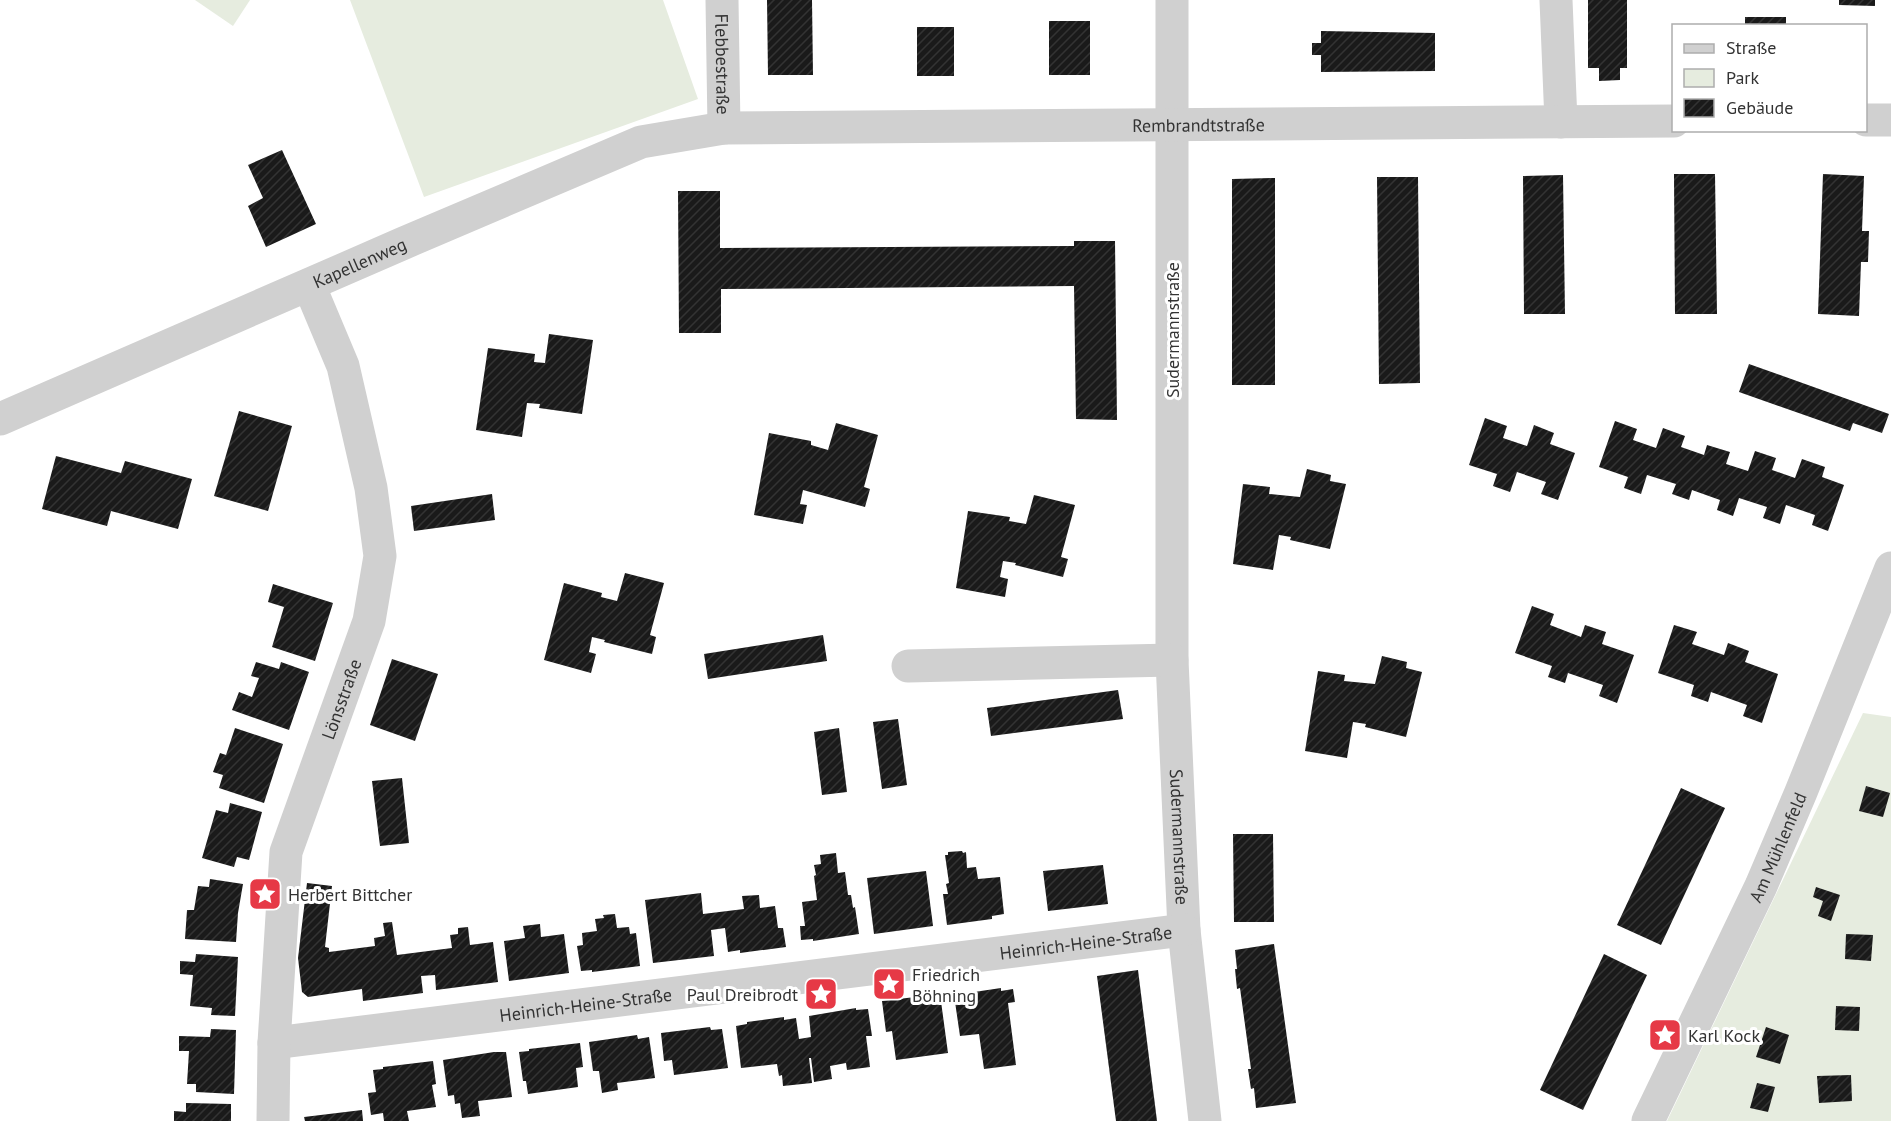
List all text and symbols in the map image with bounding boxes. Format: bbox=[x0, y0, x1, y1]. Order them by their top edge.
street label: Flebbestraße bbox=[711, 13, 735, 115]
legend bbox=[1672, 24, 1867, 132]
text: Straße bbox=[1726, 36, 1777, 59]
text: Park bbox=[1726, 66, 1759, 89]
text: Gebäude bbox=[1726, 96, 1793, 119]
street label: Rembrandtstraße bbox=[1132, 113, 1265, 136]
street label: Kapellenweg bbox=[309, 232, 410, 293]
street label: Sudermannstraße bbox=[1161, 262, 1184, 398]
street label: Lönsstraße bbox=[316, 656, 366, 742]
street label: Sudermannstraße bbox=[1165, 768, 1194, 905]
street label: Am Mühlenfeld bbox=[1743, 788, 1811, 906]
place icon: Herbert Bittcher bbox=[247, 876, 283, 912]
place label: Herbert Bittcher bbox=[288, 883, 412, 906]
street label: Heinrich-Heine-Straße bbox=[998, 920, 1173, 964]
place label: Friedrich Böhning bbox=[912, 963, 980, 1007]
place icon: Friedrich Böhning bbox=[871, 966, 907, 1002]
place icon: Paul Dreibrodt bbox=[803, 976, 839, 1012]
street label: Heinrich-Heine-Straße bbox=[498, 982, 673, 1026]
place label: Paul Dreibrodt bbox=[687, 983, 798, 1006]
place icon: Karl Kock bbox=[1647, 1017, 1683, 1053]
place label: Karl Kock bbox=[1688, 1024, 1760, 1047]

